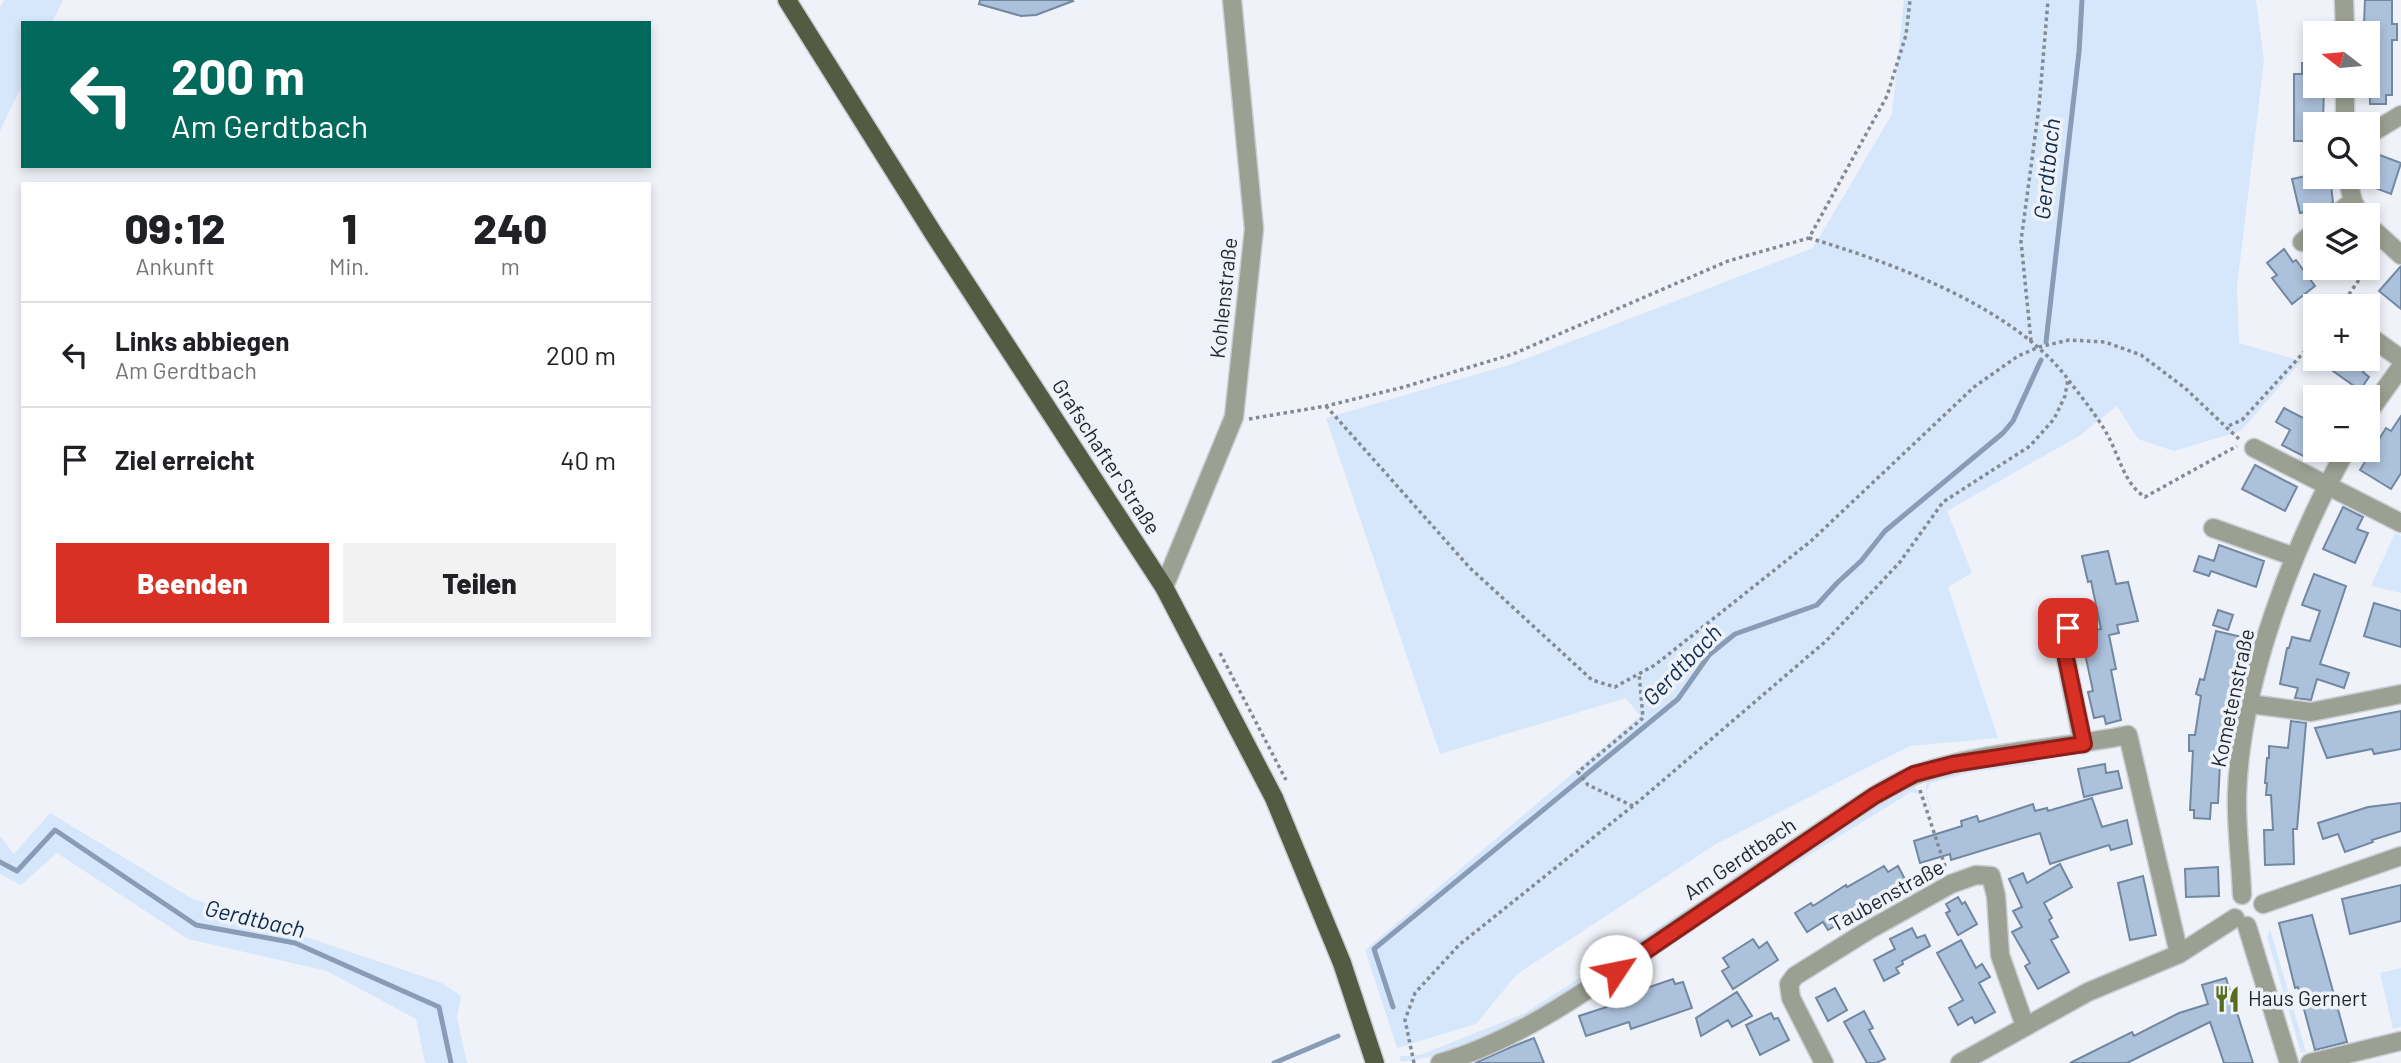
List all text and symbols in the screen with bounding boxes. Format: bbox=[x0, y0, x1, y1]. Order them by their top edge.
north arrow bbox=[2303, 21, 2380, 98]
map controls bbox=[2303, 21, 2380, 462]
text: 200 m bbox=[171, 46, 305, 105]
icon: left bbox=[56, 49, 147, 140]
text: Am Gerdtbach bbox=[171, 106, 368, 144]
button: search bbox=[2303, 112, 2380, 189]
water label: Gerdtbach bbox=[2027, 117, 2065, 221]
text: 09:12 bbox=[125, 202, 225, 252]
text: 1 bbox=[342, 202, 357, 252]
text: 240 bbox=[473, 202, 547, 252]
button: layers bbox=[2303, 203, 2380, 280]
street label: Kohlenstraße bbox=[1204, 236, 1241, 360]
text: Ankunft bbox=[135, 252, 215, 280]
text: Min. bbox=[329, 252, 370, 280]
text: m bbox=[501, 252, 520, 280]
button: + bbox=[2303, 294, 2380, 371]
text: Links abbiegen bbox=[115, 325, 289, 356]
icon: left bbox=[56, 336, 94, 374]
text: 200 m bbox=[546, 339, 616, 370]
text: Am Gerdtbach bbox=[115, 356, 257, 384]
street label: Grafschafter Straße bbox=[1048, 374, 1167, 539]
button: − bbox=[2303, 385, 2380, 462]
icon: arrive bbox=[56, 441, 94, 479]
text: Ziel erreicht bbox=[115, 444, 255, 475]
text: 40 m bbox=[560, 444, 616, 475]
button: Beenden bbox=[56, 543, 329, 623]
button: Teilen bbox=[343, 543, 616, 623]
pin bbox=[2038, 598, 2098, 658]
icon: arrive bbox=[2049, 609, 2087, 647]
water label: Gerdtbach bbox=[1636, 618, 1727, 711]
street label: Kometenstraße bbox=[2205, 626, 2258, 769]
street label: Am Gerdtbach bbox=[1679, 811, 1800, 904]
street label: Taubenstraße bbox=[1825, 853, 1948, 936]
water label: Gerdtbach bbox=[202, 893, 308, 943]
position arrow bbox=[1579, 934, 1653, 1008]
restaurant icon: Haus Gernert bbox=[2212, 984, 2242, 1014]
place label: Haus Gernert bbox=[2248, 985, 2368, 1010]

